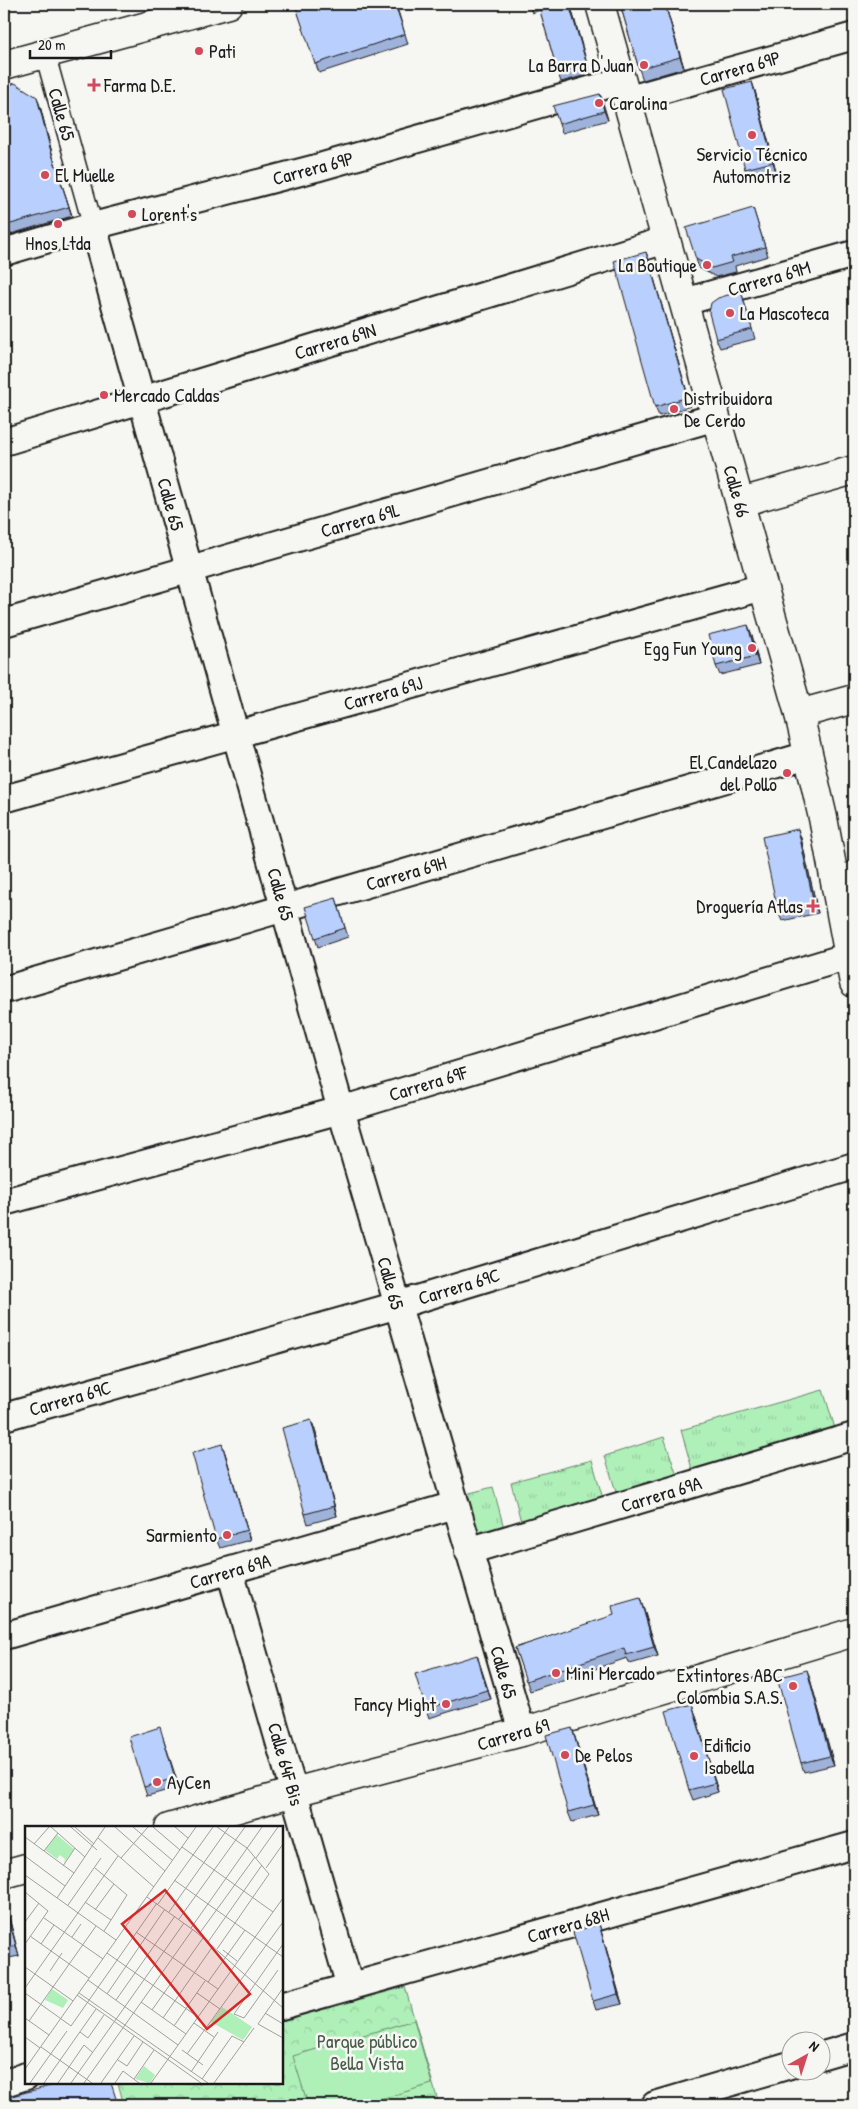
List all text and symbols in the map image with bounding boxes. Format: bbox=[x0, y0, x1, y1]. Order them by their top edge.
scale bar bbox=[30, 28, 111, 60]
text: 20 m bbox=[38, 34, 65, 55]
place label: Pati bbox=[209, 38, 236, 64]
street label: Carrera 69P bbox=[697, 44, 783, 92]
marker: Pati bbox=[193, 45, 205, 57]
place label: La Barra D'Juan bbox=[529, 52, 634, 78]
marker: La Barra D'Juan bbox=[638, 59, 650, 71]
place label: Farma D.E. bbox=[103, 72, 176, 98]
marker: Farma D.E. bbox=[88, 79, 100, 91]
street label: Calle 65 bbox=[42, 85, 82, 143]
place label: Carolina bbox=[609, 90, 668, 116]
marker: Carolina bbox=[593, 97, 605, 109]
marker: Servicio Técnico Automotriz bbox=[746, 129, 758, 141]
place label: Servicio Técnico Automotriz bbox=[697, 141, 808, 189]
street label: Carrera 69P bbox=[270, 145, 356, 191]
place label: El Muelle bbox=[55, 162, 115, 188]
marker: El Muelle bbox=[39, 169, 51, 181]
place label: Lorent's bbox=[142, 201, 197, 227]
marker: Lorent's bbox=[126, 208, 138, 220]
marker: Hnos Ltda bbox=[52, 218, 64, 230]
place label: Hnos Ltda bbox=[25, 230, 91, 256]
place label: La Boutique bbox=[618, 252, 697, 278]
street label: Carrera 69M bbox=[725, 254, 813, 302]
marker: La Boutique bbox=[701, 259, 713, 271]
place label: La Mascoteca bbox=[740, 300, 829, 326]
marker: La Mascoteca bbox=[724, 307, 736, 319]
street label: Carrera 69N bbox=[291, 316, 379, 366]
place label: Mercado Caldas bbox=[114, 382, 220, 408]
place label: Distribuidora De Cerdo bbox=[684, 385, 773, 433]
marker: Mercado Caldas bbox=[98, 389, 110, 401]
marker: Distribuidora De Cerdo bbox=[668, 403, 680, 415]
street label: Calle 66 bbox=[717, 462, 757, 520]
street label: Calle 65 bbox=[151, 475, 191, 533]
street label: Carrera 69L bbox=[318, 496, 402, 544]
place label: Egg Fun Young bbox=[644, 635, 742, 661]
marker: Egg Fun Young bbox=[746, 642, 758, 654]
street label: Carrera 69J bbox=[341, 669, 425, 717]
place label: El Candelazo del Pollo bbox=[689, 749, 777, 797]
marker: El Candelazo del Pollo bbox=[781, 767, 793, 779]
street label: Carrera 69H bbox=[363, 849, 449, 897]
street label: Calle 65 bbox=[261, 865, 301, 923]
place label: Droguería Atlas bbox=[696, 893, 803, 919]
marker: Droguería Atlas bbox=[807, 900, 819, 912]
street label: Carrera 69F bbox=[386, 1058, 471, 1107]
street label: Calle 65 bbox=[371, 1254, 411, 1312]
street label: Carrera 69C bbox=[415, 1261, 503, 1311]
street label: Carrera 69C bbox=[26, 1374, 114, 1422]
street label: Carrera 69A bbox=[618, 1469, 704, 1519]
place label: Sarmiento bbox=[146, 1522, 217, 1548]
marker: Sarmiento bbox=[221, 1529, 233, 1541]
street label: Carrera 69A bbox=[187, 1547, 273, 1595]
street label: Calle 65 bbox=[484, 1643, 524, 1701]
place label: Mini Mercado bbox=[566, 1660, 655, 1686]
place label: Extintores ABC Colombia S.A.S. bbox=[676, 1662, 783, 1710]
marker: Mini Mercado bbox=[550, 1667, 562, 1679]
marker: Extintores ABC Colombia S.A.S. bbox=[787, 1680, 799, 1692]
place label: Fancy Might bbox=[354, 1691, 436, 1717]
marker: Fancy Might bbox=[440, 1698, 452, 1710]
street label: Carrera 69 bbox=[474, 1711, 552, 1757]
street label: Calle 64F Bis bbox=[262, 1719, 310, 1809]
place label: Edificio Isabella bbox=[704, 1732, 755, 1780]
place label: De Pelos bbox=[575, 1742, 633, 1768]
marker: De Pelos bbox=[559, 1749, 571, 1761]
marker: Edificio Isabella bbox=[688, 1750, 700, 1762]
place label: AyCen bbox=[167, 1769, 211, 1795]
marker: AyCen bbox=[151, 1776, 163, 1788]
inset map bbox=[25, 1826, 282, 2084]
street label: Carrera 68H bbox=[524, 1901, 612, 1949]
park label: Parque público Bella Vista bbox=[317, 2028, 417, 2076]
north arrow bbox=[780, 2032, 830, 2082]
text: N bbox=[806, 2036, 824, 2056]

